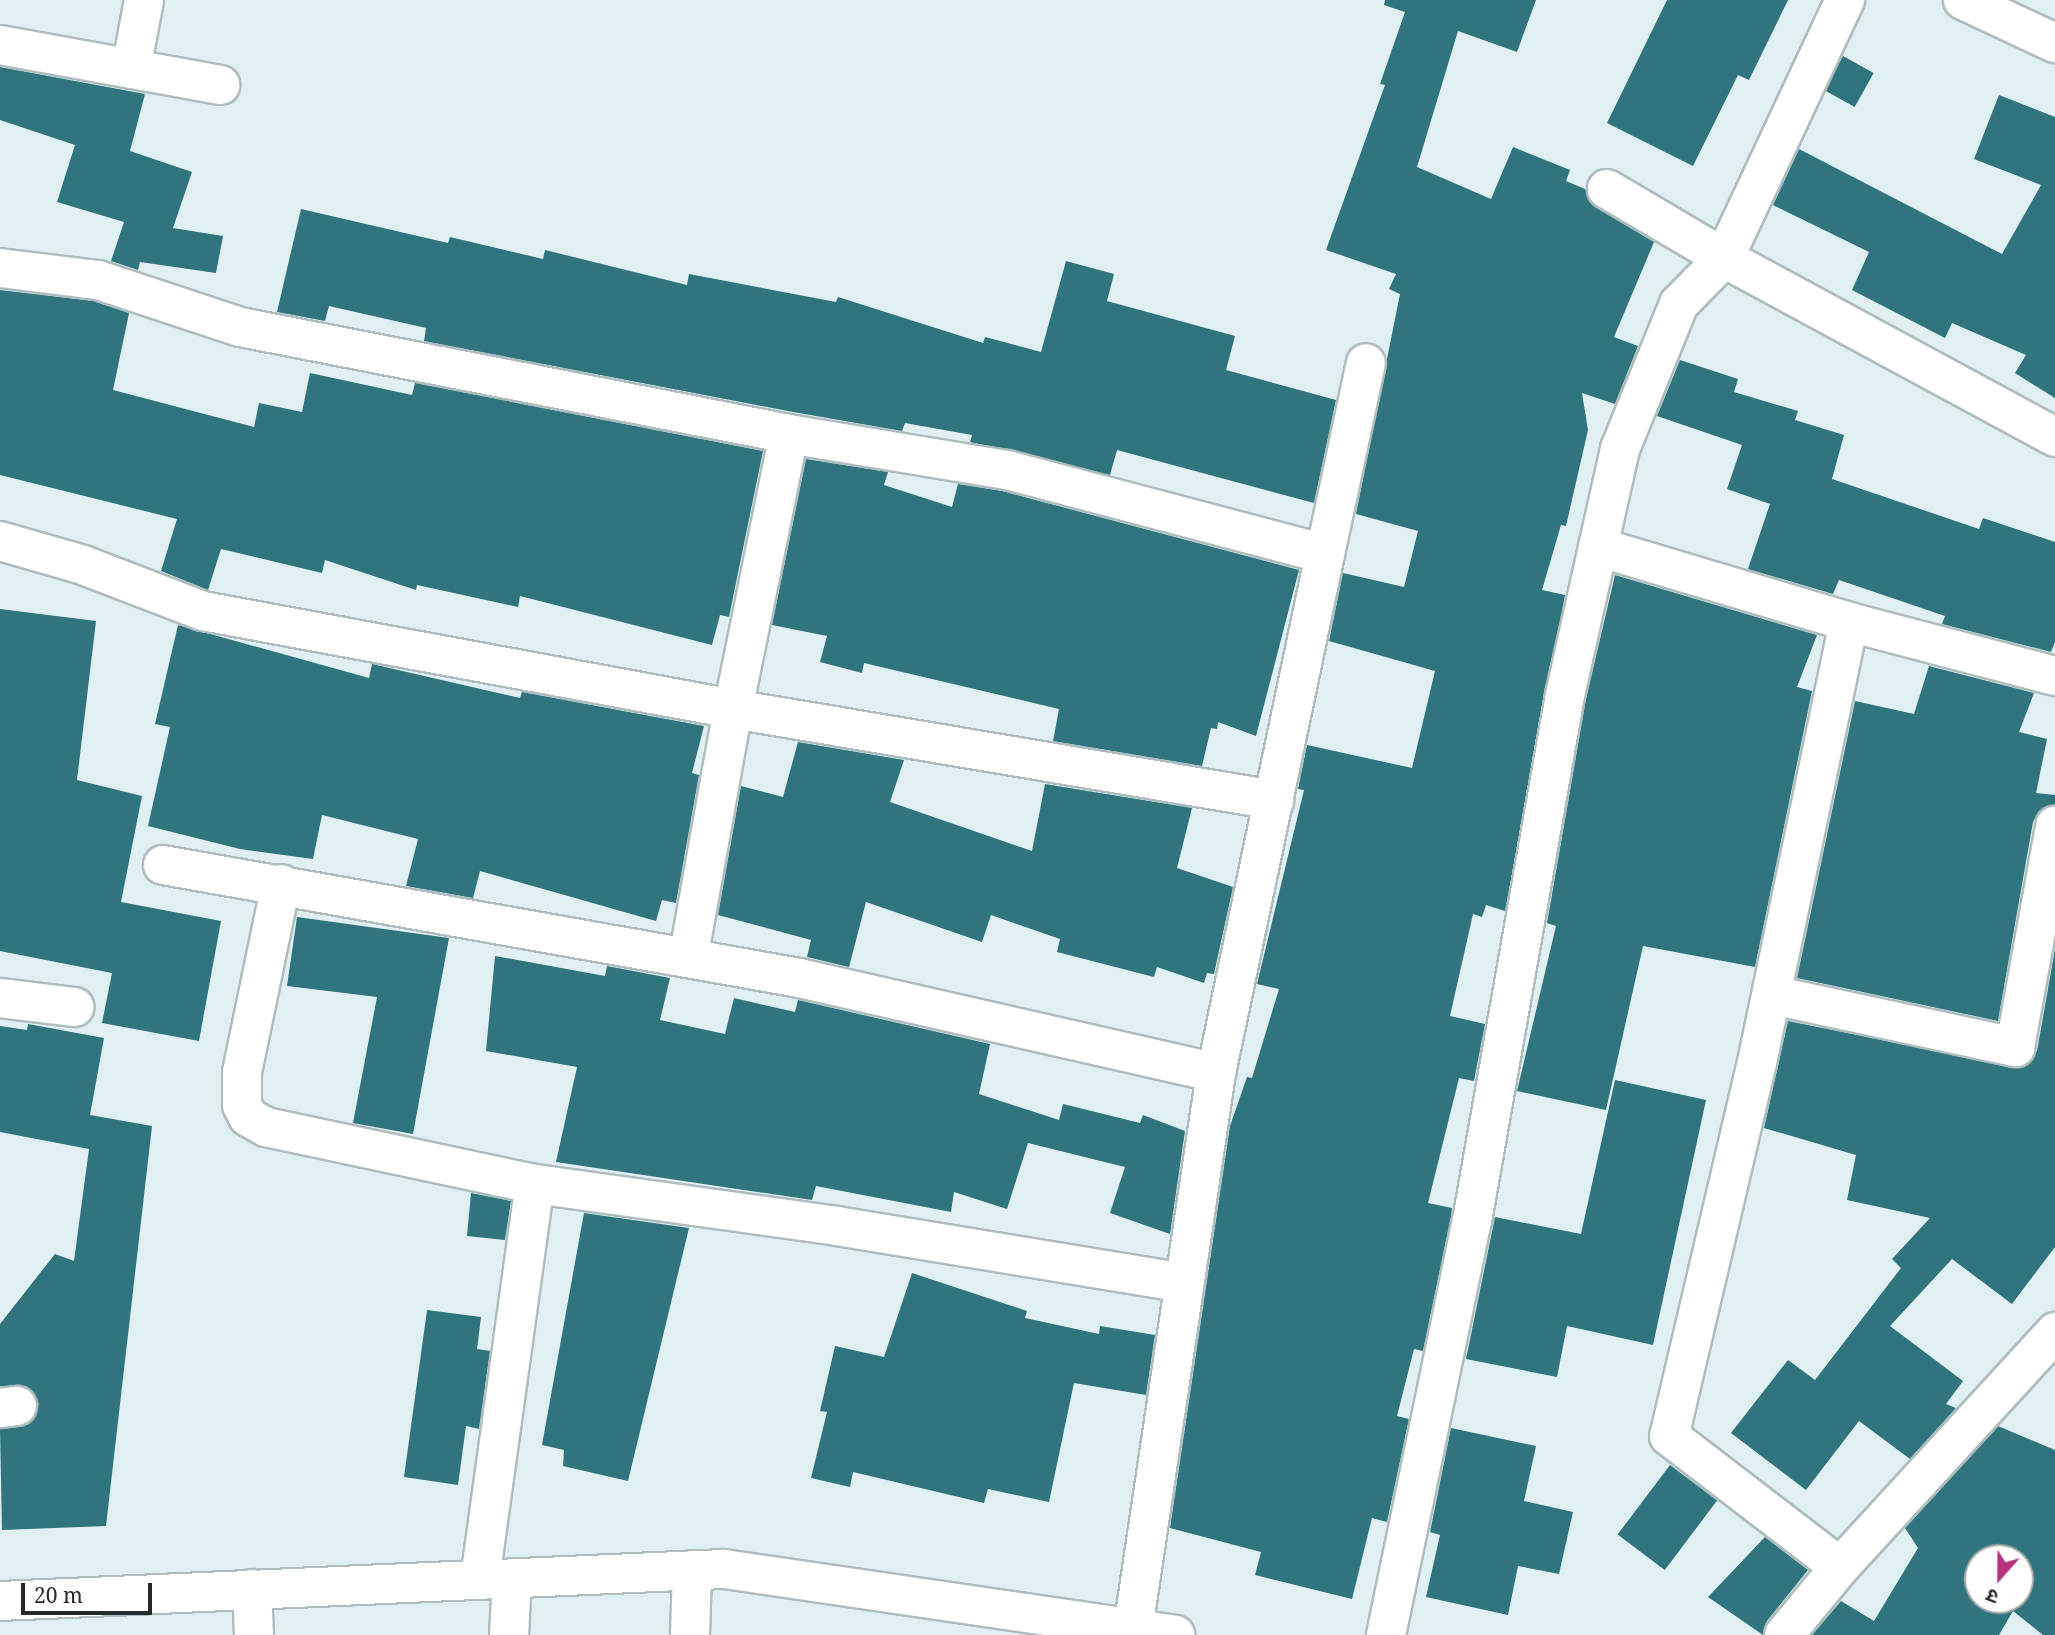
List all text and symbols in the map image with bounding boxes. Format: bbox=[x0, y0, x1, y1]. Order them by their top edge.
north arrow bbox=[1964, 1544, 2034, 1614]
scale bar bbox=[24, 1568, 156, 1612]
text: 20 m bbox=[34, 1581, 83, 1609]
text: उ bbox=[1982, 1583, 2002, 1611]

